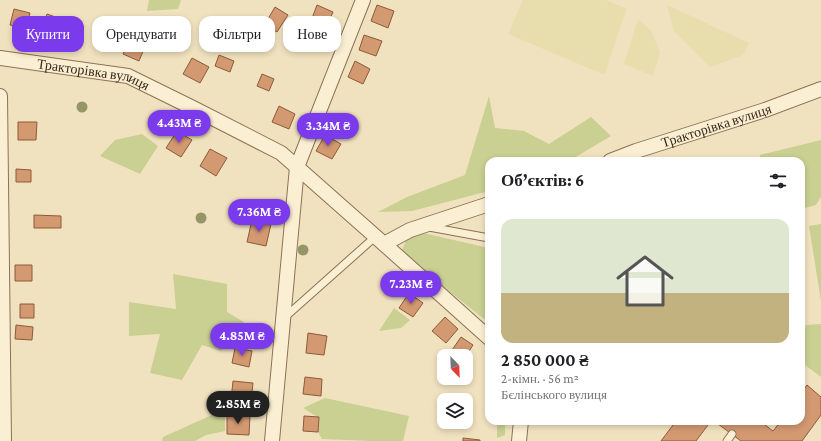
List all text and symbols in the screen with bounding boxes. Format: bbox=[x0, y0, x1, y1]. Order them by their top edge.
chip: Купити bbox=[12, 16, 84, 52]
chip: Орендувати bbox=[92, 16, 191, 52]
chip: Фільтри bbox=[199, 16, 275, 52]
chip: Нове bbox=[283, 16, 341, 52]
street label: Тракторівка вулиця bbox=[36, 55, 153, 94]
street label: Тракторівка вулиця bbox=[659, 100, 774, 151]
pin: 4.43M ₴ bbox=[142, 110, 216, 144]
pin: 3.34M ₴ bbox=[291, 113, 365, 147]
text: 4.43M ₴ bbox=[157, 115, 201, 130]
text: 3.34M ₴ bbox=[306, 118, 350, 133]
icon: filters bbox=[767, 170, 789, 192]
text: Об’єктів: 6 bbox=[501, 171, 584, 190]
pin: 7.36M ₴ bbox=[222, 199, 296, 233]
text: 7.36M ₴ bbox=[237, 204, 281, 219]
icon: home bbox=[609, 245, 681, 317]
pin: 7.23M ₴ bbox=[374, 271, 448, 305]
text: 7.23M ₴ bbox=[389, 276, 433, 291]
pin: 4.85M ₴ bbox=[205, 323, 279, 357]
text: 4.85M ₴ bbox=[219, 328, 265, 343]
north arrow bbox=[437, 349, 473, 385]
map controls bbox=[437, 349, 473, 429]
text: 2 850 000 ₴ bbox=[501, 351, 588, 370]
text: 2-кімн. · 56 m² bbox=[501, 371, 579, 386]
text: Бєлінського вулиця bbox=[501, 387, 607, 402]
pin: 2.85M ₴ bbox=[201, 391, 275, 425]
button: layers bbox=[437, 393, 473, 429]
text: 2.85M ₴ bbox=[215, 396, 261, 411]

